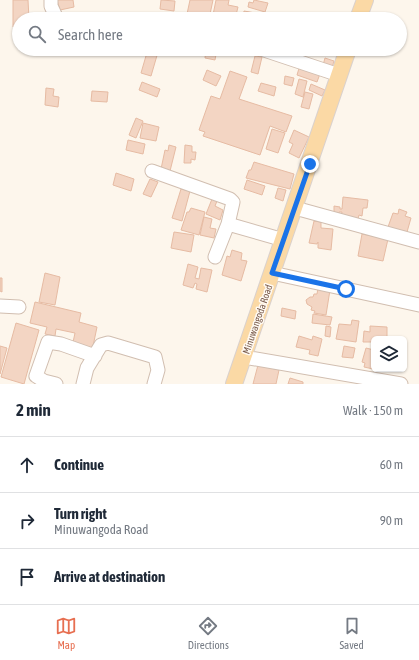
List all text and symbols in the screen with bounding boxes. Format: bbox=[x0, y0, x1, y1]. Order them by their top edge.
search box bbox=[12, 12, 407, 56]
icon: search bbox=[26, 23, 48, 45]
text: Search here bbox=[58, 26, 123, 43]
route end bbox=[301, 155, 319, 173]
route start bbox=[337, 280, 355, 298]
street label: Minuwangoda Road bbox=[240, 283, 275, 355]
map controls bbox=[371, 336, 407, 372]
button: layers bbox=[371, 336, 407, 372]
text: 2 min bbox=[16, 400, 51, 420]
text: Walk · 150 m bbox=[343, 403, 403, 418]
icon: ahead bbox=[16, 454, 38, 476]
text: Continue bbox=[54, 456, 104, 473]
text: 60 m bbox=[380, 457, 403, 472]
text: Turn right bbox=[54, 505, 107, 522]
icon: right bbox=[16, 510, 38, 532]
text: 90 m bbox=[380, 513, 403, 528]
text: Minuwangoda Road bbox=[54, 522, 149, 537]
icon: arrive bbox=[16, 566, 38, 588]
text: Arrive at destination bbox=[54, 568, 165, 585]
tab: Map bbox=[55, 615, 77, 651]
tab: Directions bbox=[188, 615, 229, 651]
tab: Saved bbox=[339, 615, 364, 651]

